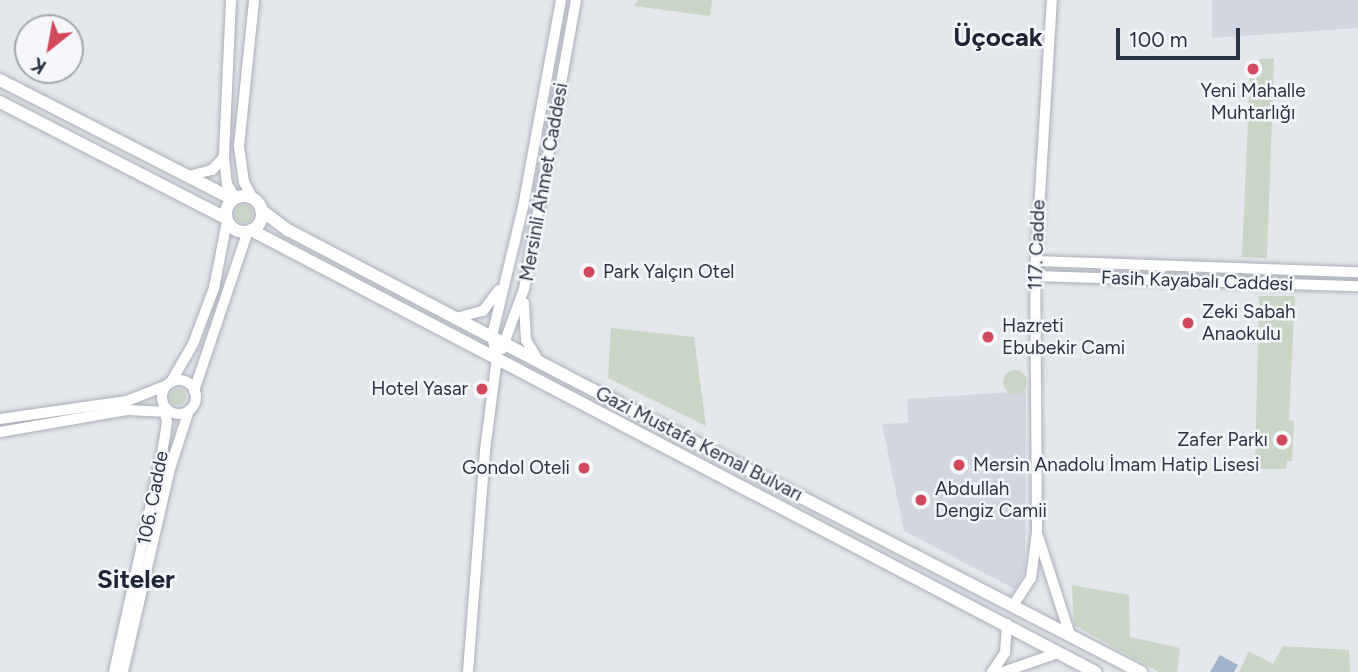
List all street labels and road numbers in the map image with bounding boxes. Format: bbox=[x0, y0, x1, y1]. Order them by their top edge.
street label: Mersinli Ahmet Caddesi bbox=[515, 81, 573, 283]
street label: 117. Cadde bbox=[1024, 199, 1050, 291]
street label: Fasih Kayabalı Caddesi bbox=[1101, 266, 1293, 296]
street label: Gazi Mustafa Kemal Bulvarı bbox=[592, 382, 806, 506]
street label: 106. Cadde bbox=[133, 449, 173, 547]

